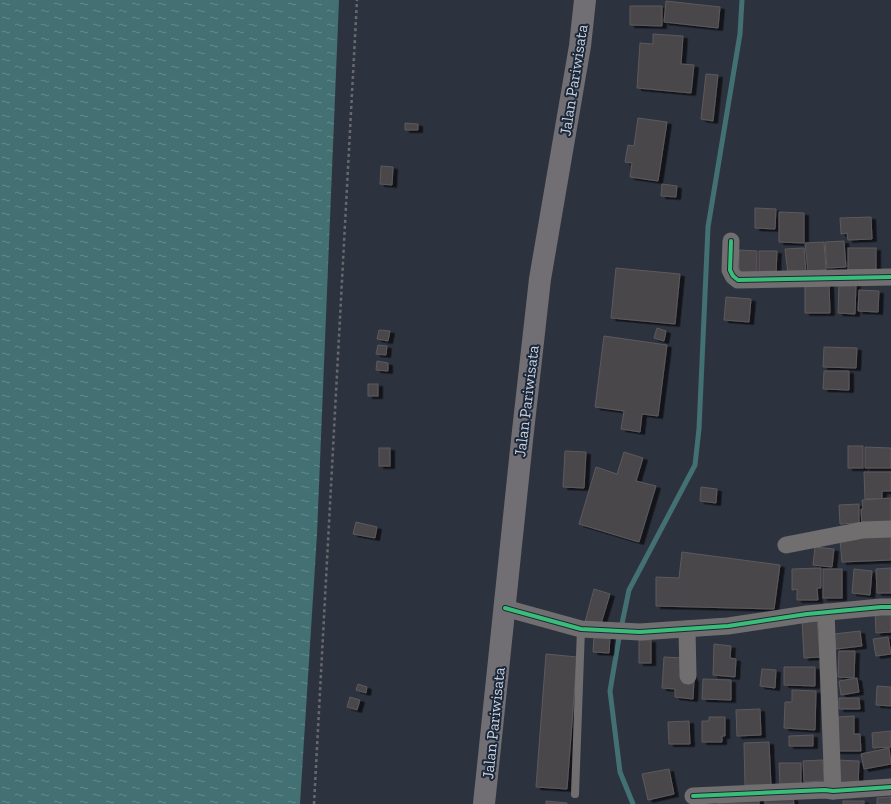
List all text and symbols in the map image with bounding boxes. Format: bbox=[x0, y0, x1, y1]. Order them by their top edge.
street label: Jalan Pariwisata bbox=[555, 23, 592, 137]
street label: Jalan Pariwisata bbox=[510, 344, 543, 458]
street label: Jalan Pariwisata bbox=[478, 666, 509, 780]

